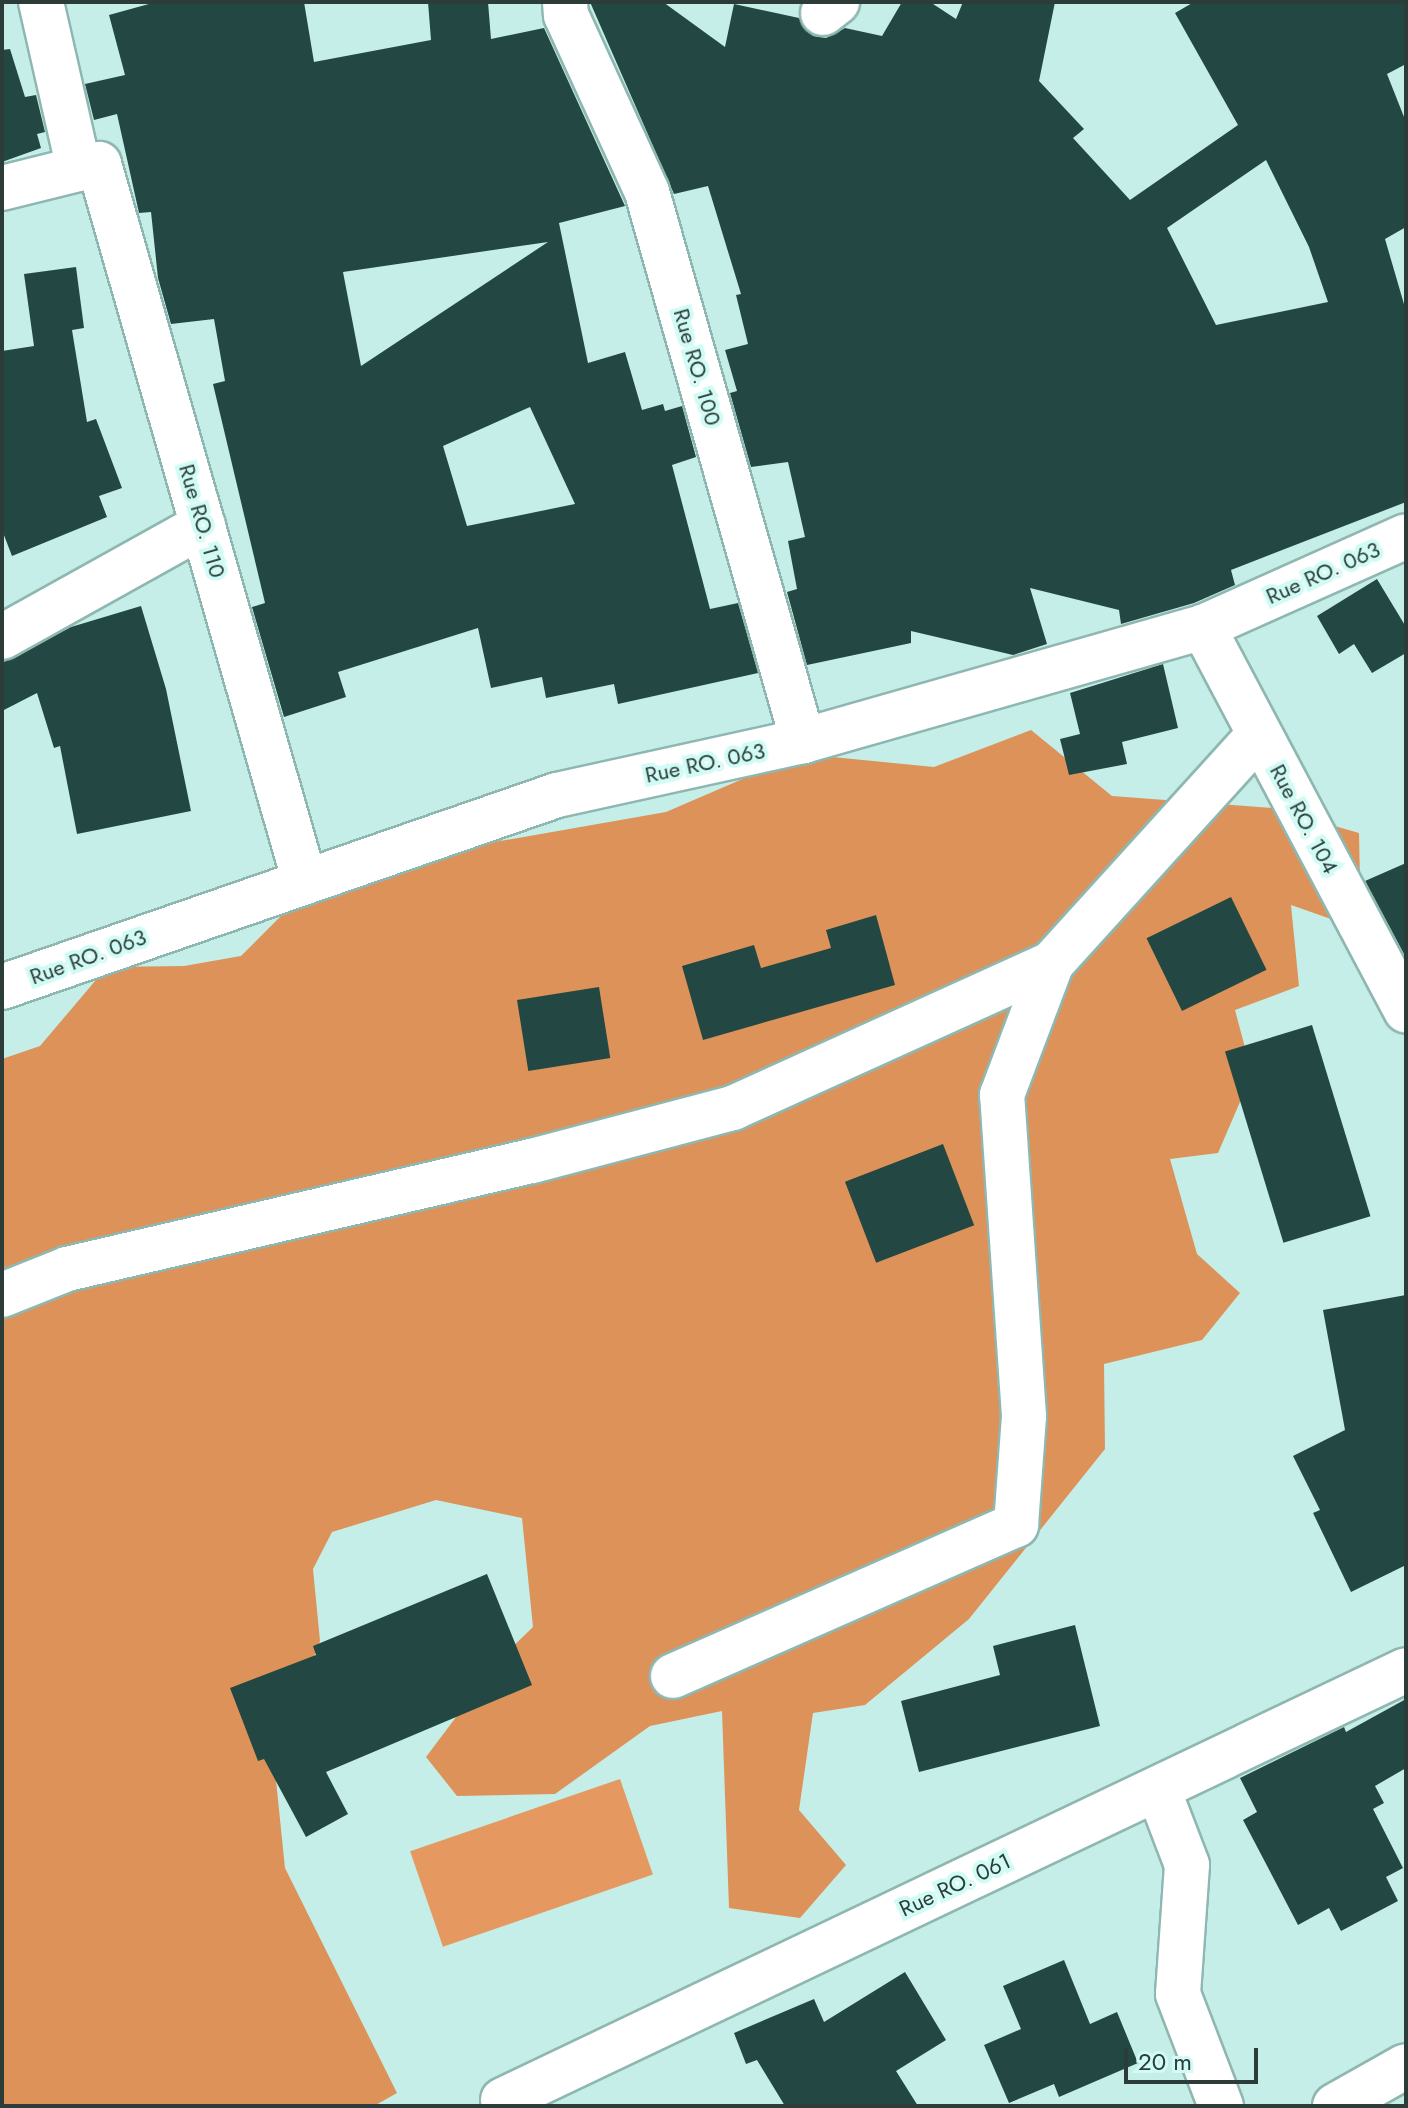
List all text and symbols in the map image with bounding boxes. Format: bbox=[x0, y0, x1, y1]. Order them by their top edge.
street label: Rue RO. 100 bbox=[668, 306, 726, 428]
street label: Rue RO. 110 bbox=[173, 461, 231, 581]
street label: Rue RO. 063 bbox=[1262, 536, 1384, 610]
street label: Rue RO. 063 bbox=[643, 737, 767, 789]
street label: Rue RO. 104 bbox=[1264, 760, 1344, 878]
street label: Rue RO. 063 bbox=[26, 924, 150, 990]
street label: Rue RO. 061 bbox=[895, 1848, 1015, 1922]
scale bar bbox=[1128, 2032, 1262, 2082]
text: 20 m bbox=[1138, 2044, 1192, 2079]

